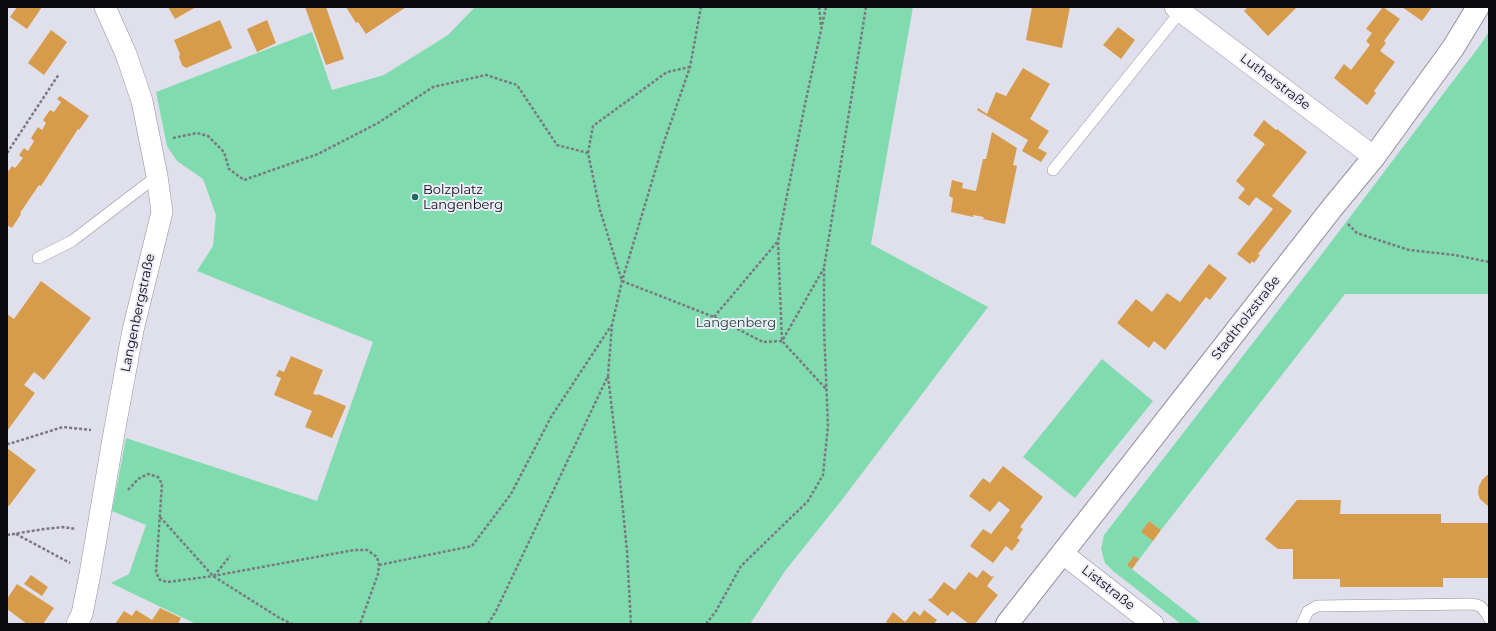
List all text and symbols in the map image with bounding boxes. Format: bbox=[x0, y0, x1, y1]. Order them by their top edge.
street label: Lutherstraße bbox=[1237, 51, 1313, 113]
place label: Bolzplatz Langenberg bbox=[423, 182, 503, 213]
marker: Bolzplatz Langenberg bbox=[410, 192, 420, 202]
street label: Langenbergstraße bbox=[118, 252, 158, 374]
street label: Stadtholzstraße bbox=[1208, 273, 1284, 363]
park label: Langenberg bbox=[696, 315, 776, 331]
street label: Liststraße bbox=[1078, 562, 1138, 614]

